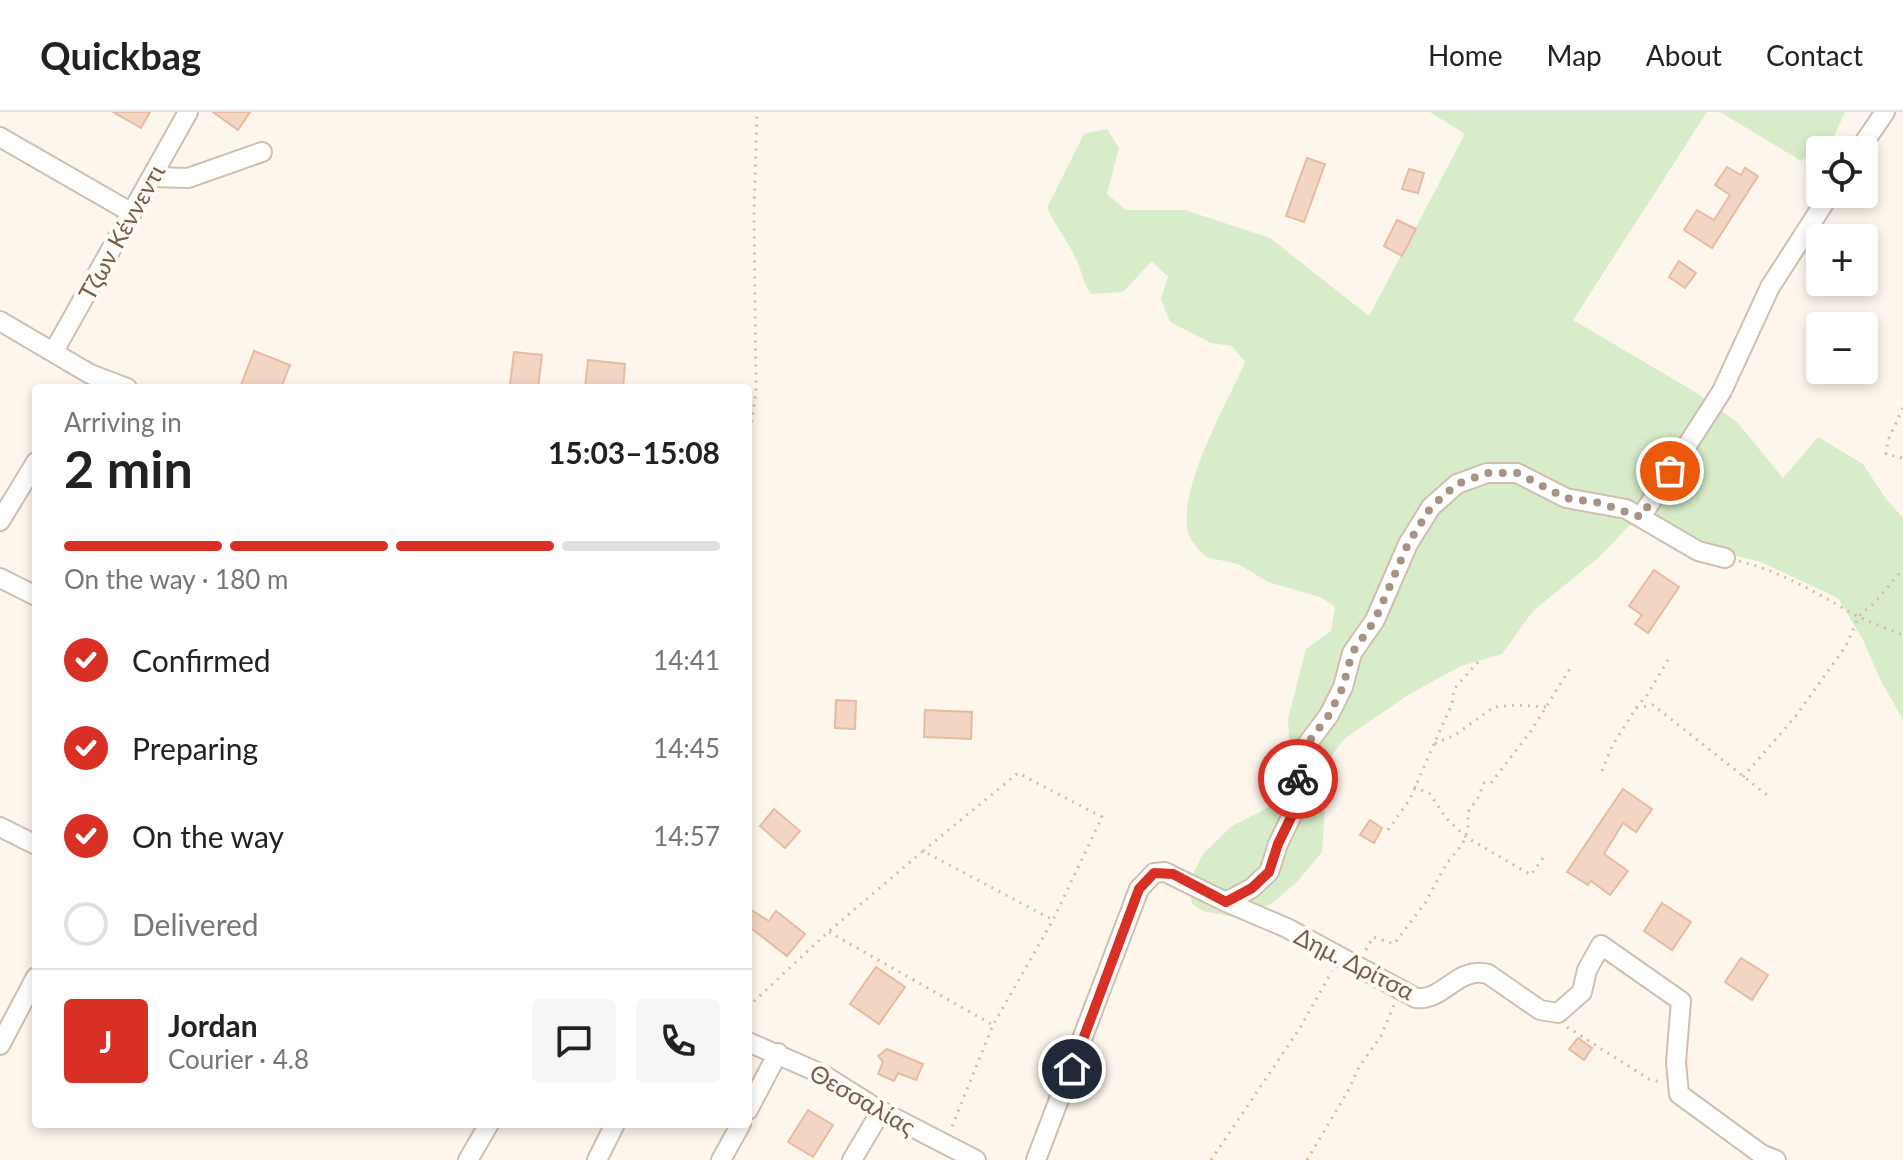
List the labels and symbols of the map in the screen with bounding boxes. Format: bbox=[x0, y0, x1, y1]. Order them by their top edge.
street label: Τζων Κέννεντι bbox=[72, 159, 171, 305]
pin bbox=[1636, 437, 1704, 505]
courier bbox=[1258, 739, 1338, 819]
street label: Δημ. Δρίτσα bbox=[1290, 920, 1420, 1006]
pin bbox=[1038, 1035, 1106, 1103]
street label: Θεσσαλίας bbox=[805, 1057, 921, 1141]

